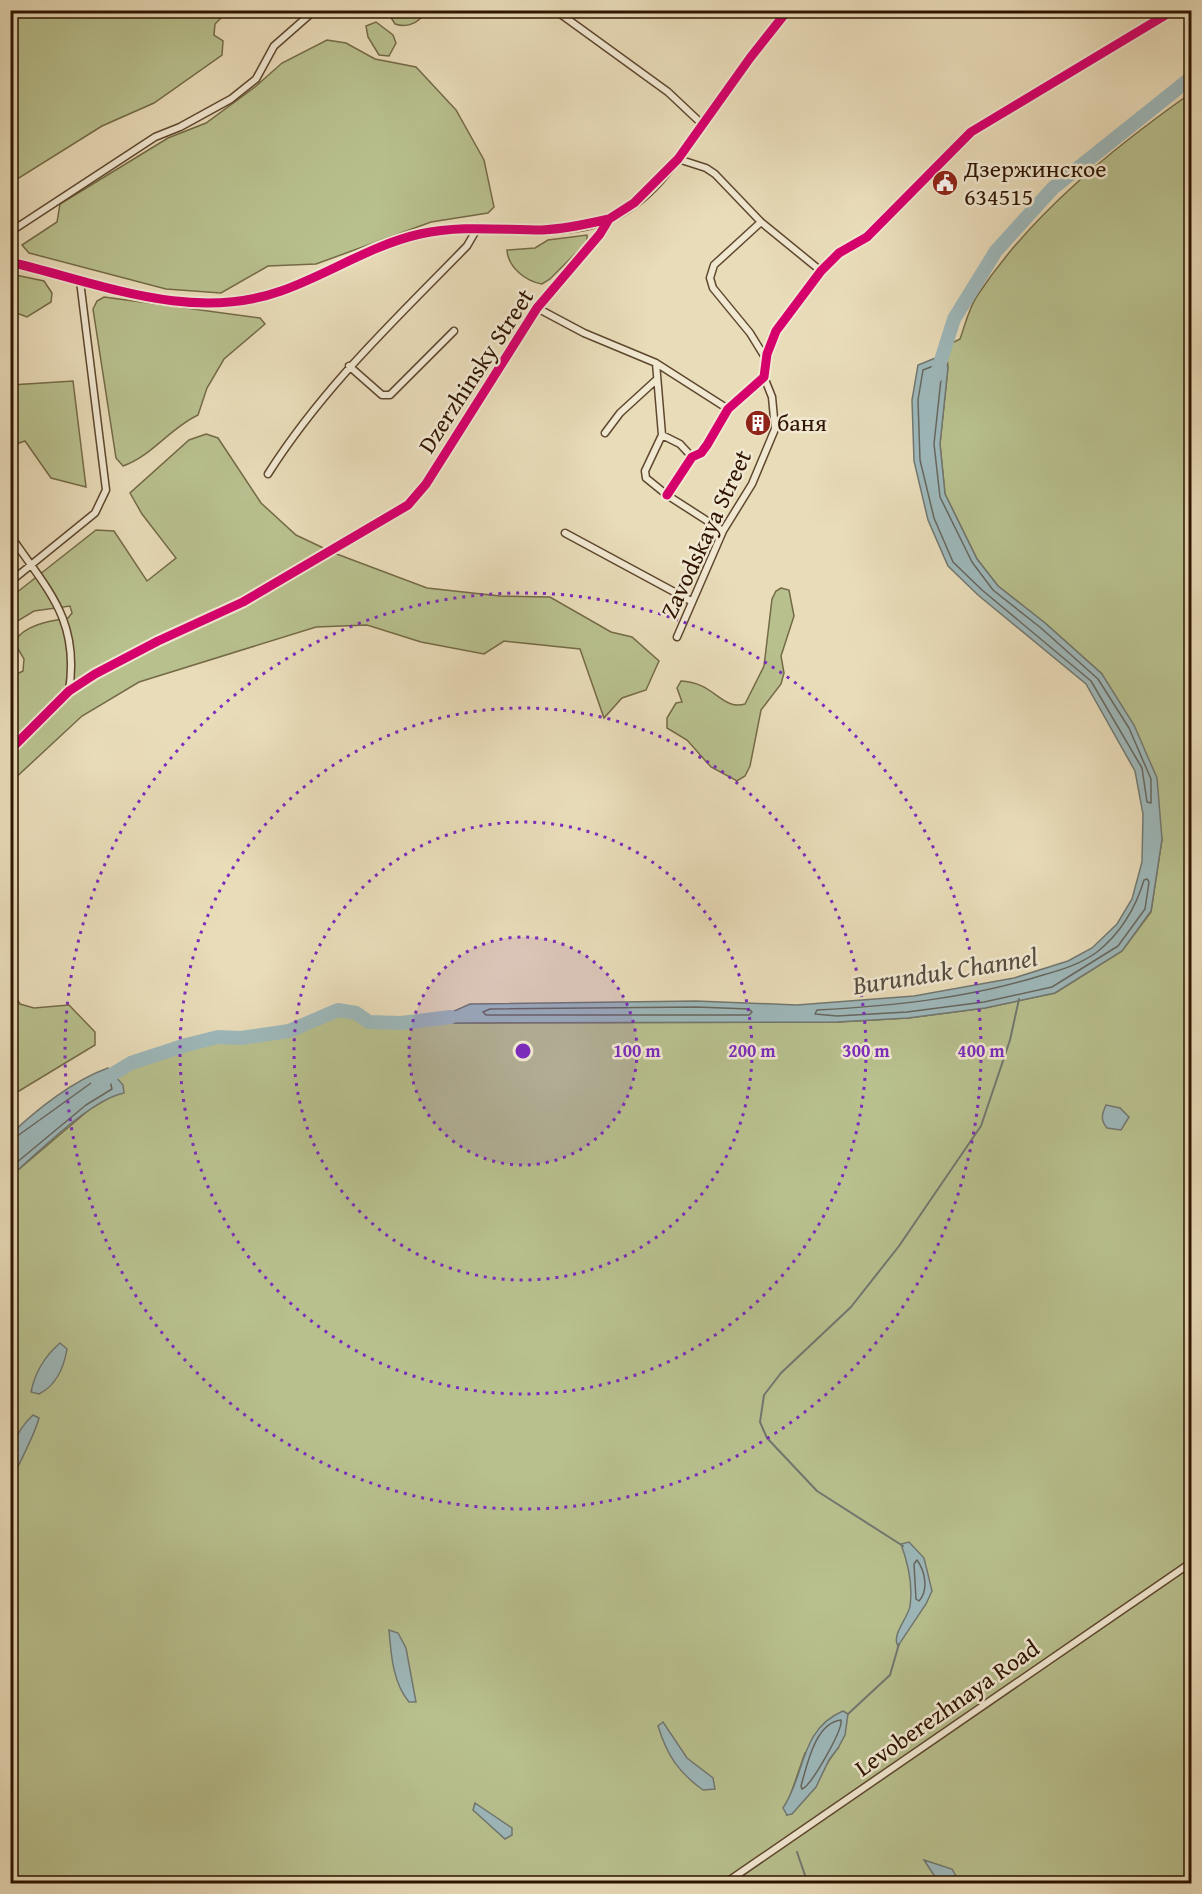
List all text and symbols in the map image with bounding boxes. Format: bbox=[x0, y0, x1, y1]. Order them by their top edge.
place label: Дзержинское 634515 bbox=[963, 151, 1106, 214]
public building icon: Дзержинское 634515 bbox=[930, 168, 960, 198]
street label: Dzerzhinsky Street bbox=[409, 281, 542, 460]
place label: баня bbox=[777, 405, 827, 440]
building icon: баня bbox=[743, 408, 773, 438]
street label: Zavodskaya Street bbox=[651, 443, 760, 624]
water label: Burunduk Channel bbox=[849, 937, 1040, 1005]
text: 100 m bbox=[613, 1037, 661, 1064]
text: 200 m bbox=[728, 1037, 776, 1064]
text: 300 m bbox=[842, 1037, 890, 1064]
text: 400 m bbox=[957, 1037, 1005, 1064]
centre of rings bbox=[513, 1041, 533, 1061]
street label: Levoberezhnaya Road bbox=[847, 1631, 1046, 1785]

